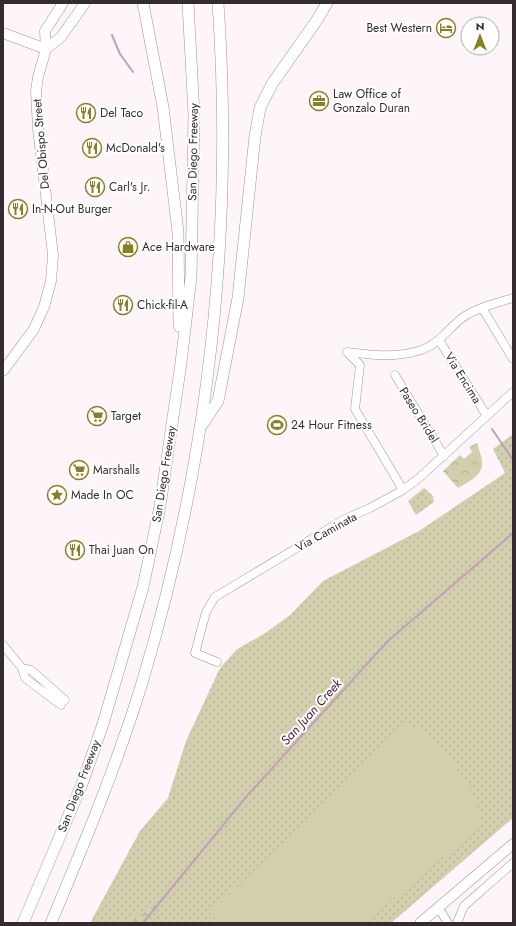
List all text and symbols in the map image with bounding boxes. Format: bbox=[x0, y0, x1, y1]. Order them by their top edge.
north arrow bbox=[460, 16, 500, 56]
hotel icon: Best Western bbox=[435, 17, 457, 39]
text: N bbox=[476, 18, 484, 34]
place label: Best Western bbox=[366, 19, 432, 37]
place label: Law Office of Gonzalo Duran bbox=[333, 85, 410, 117]
office icon: Law Office of Gonzalo Duran bbox=[308, 90, 330, 112]
street label: Del Obispo Street bbox=[28, 98, 54, 190]
restaurant icon: Del Taco bbox=[75, 102, 97, 124]
street label: San Diego Freeway bbox=[183, 102, 203, 201]
place label: Del Taco bbox=[100, 104, 144, 122]
restaurant icon: McDonald's bbox=[81, 137, 103, 159]
place label: McDonald's bbox=[106, 139, 165, 157]
restaurant icon: Carl's Jr. bbox=[84, 176, 106, 198]
place label: Carl's Jr. bbox=[109, 178, 150, 196]
restaurant icon: In-N-Out Burger bbox=[7, 198, 29, 220]
place label: In-N-Out Burger bbox=[32, 200, 113, 218]
shop icon: Ace Hardware bbox=[117, 236, 139, 258]
place label: Ace Hardware bbox=[142, 238, 215, 256]
restaurant icon: Chick-fil-A bbox=[112, 294, 134, 316]
place label: Chick-fil-A bbox=[137, 296, 188, 314]
street label: Via Encima bbox=[440, 349, 486, 407]
street label: Paseo Bridel bbox=[395, 384, 443, 446]
supermarket icon: Target bbox=[86, 405, 108, 427]
place label: Target bbox=[111, 407, 141, 425]
sports icon: 24 Hour Fitness bbox=[266, 414, 288, 436]
place label: 24 Hour Fitness bbox=[291, 416, 372, 434]
street label: San Diego Freeway bbox=[147, 424, 181, 524]
supermarket icon: Marshalls bbox=[68, 459, 90, 481]
place label: Marshalls bbox=[93, 461, 140, 479]
place icon: Made In OC bbox=[46, 484, 68, 506]
place label: Made In OC bbox=[71, 486, 134, 504]
street label: Via Caminata bbox=[292, 508, 360, 556]
restaurant icon: Thai Juan On bbox=[64, 539, 86, 561]
place label: Thai Juan On bbox=[89, 541, 154, 559]
water label: San Juan Creek bbox=[276, 674, 346, 749]
street label: San Diego Freeway bbox=[53, 736, 105, 835]

